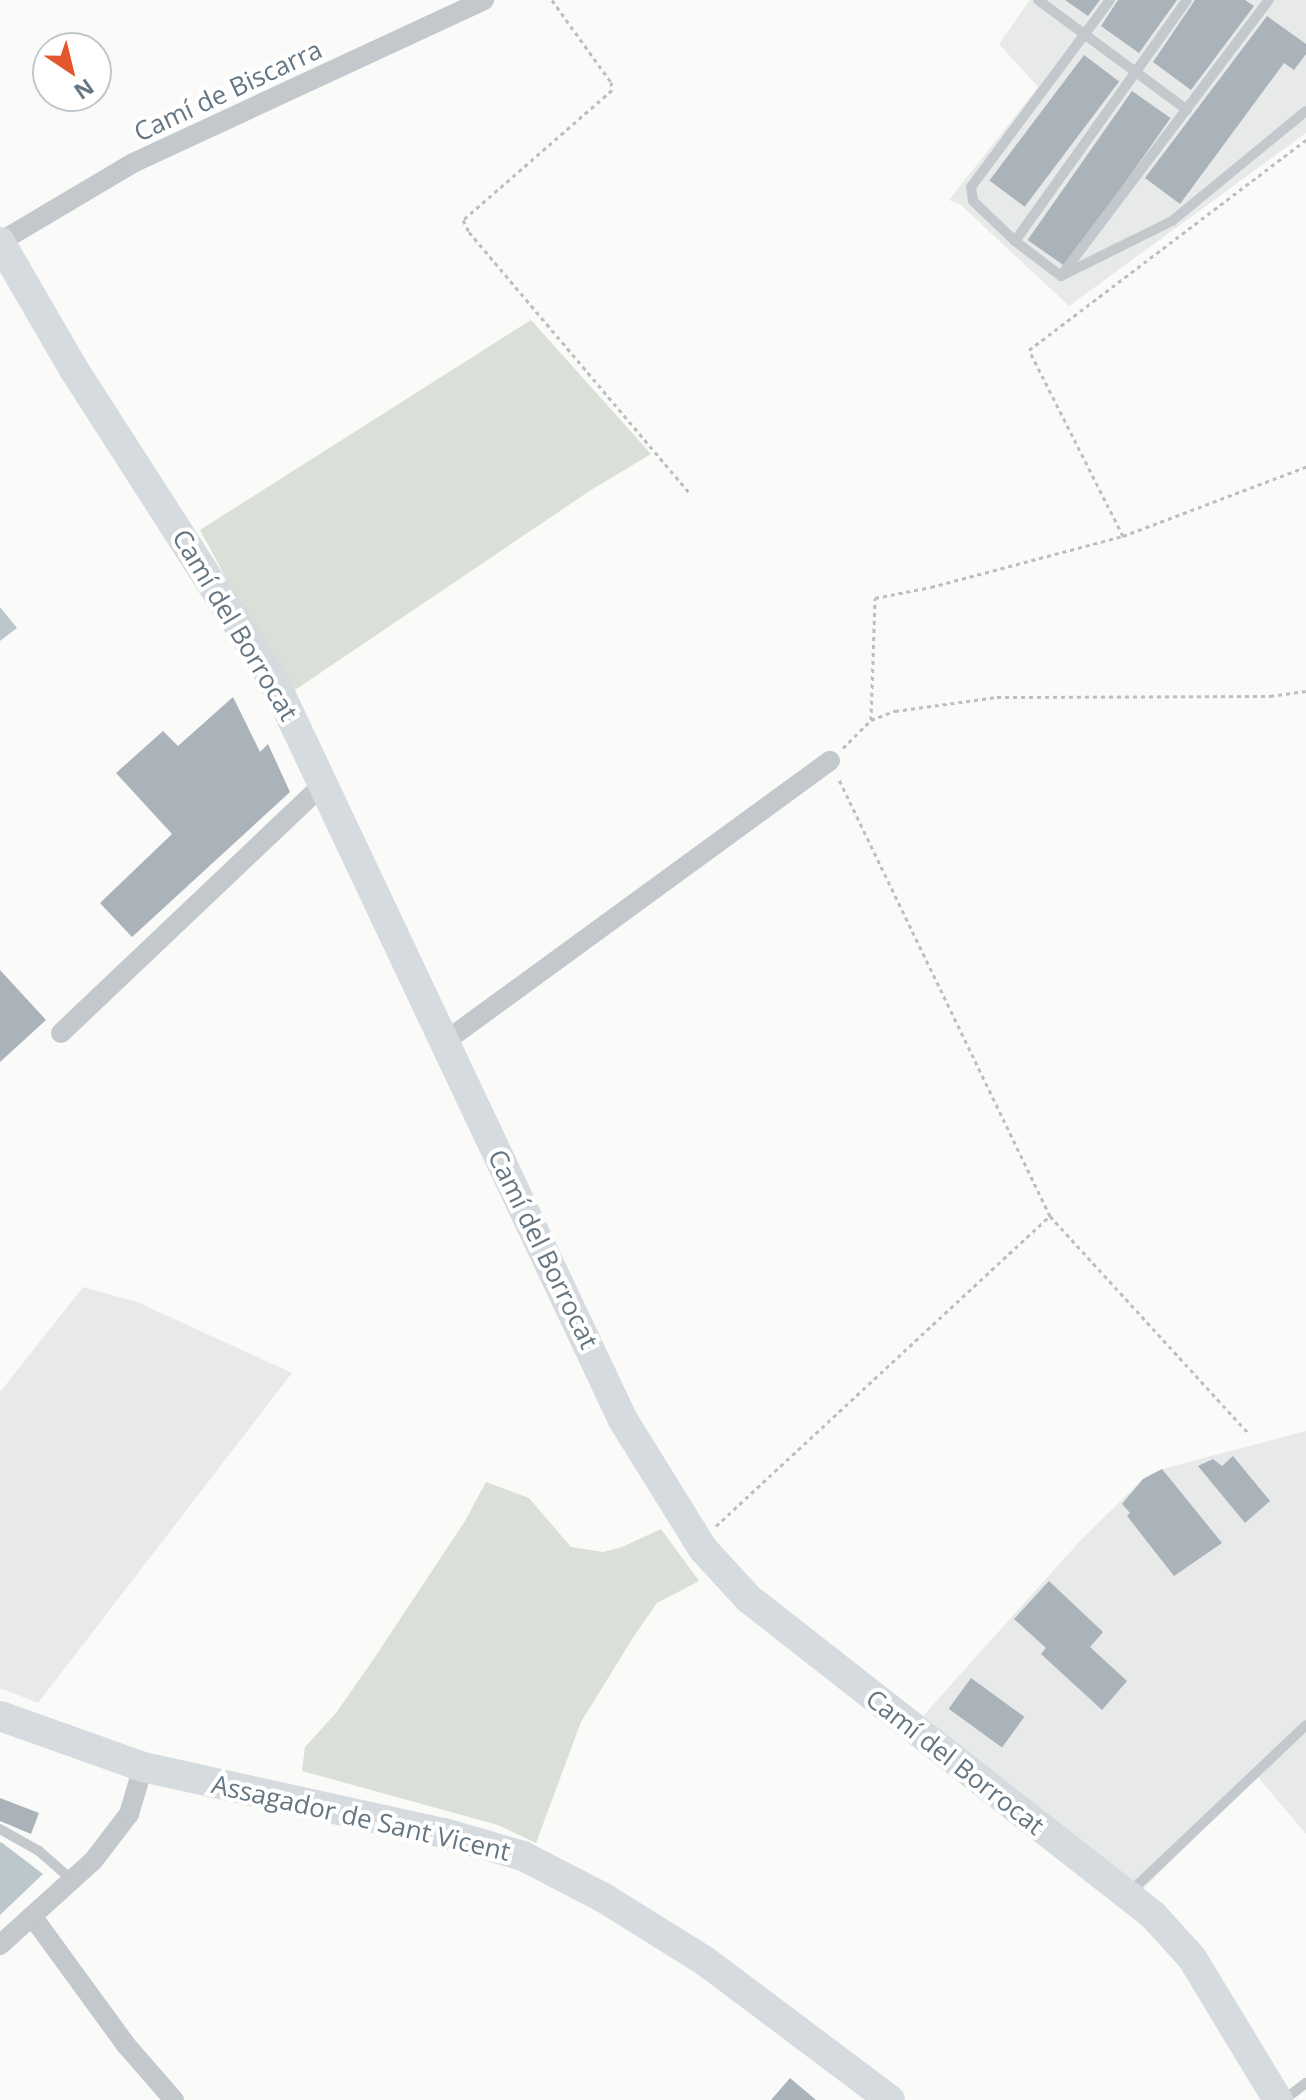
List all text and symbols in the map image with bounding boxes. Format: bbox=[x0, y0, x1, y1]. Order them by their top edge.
north arrow bbox=[32, 32, 112, 112]
street label: Camí de Biscarra bbox=[129, 34, 327, 148]
text: N bbox=[69, 73, 101, 107]
street label: Camí del Borrocat bbox=[166, 524, 304, 726]
street label: Camí del Borrocat bbox=[481, 1144, 605, 1354]
street label: Camí del Borrocat bbox=[860, 1683, 1050, 1841]
street label: Assagador de Sant Vicent bbox=[209, 1768, 513, 1868]

